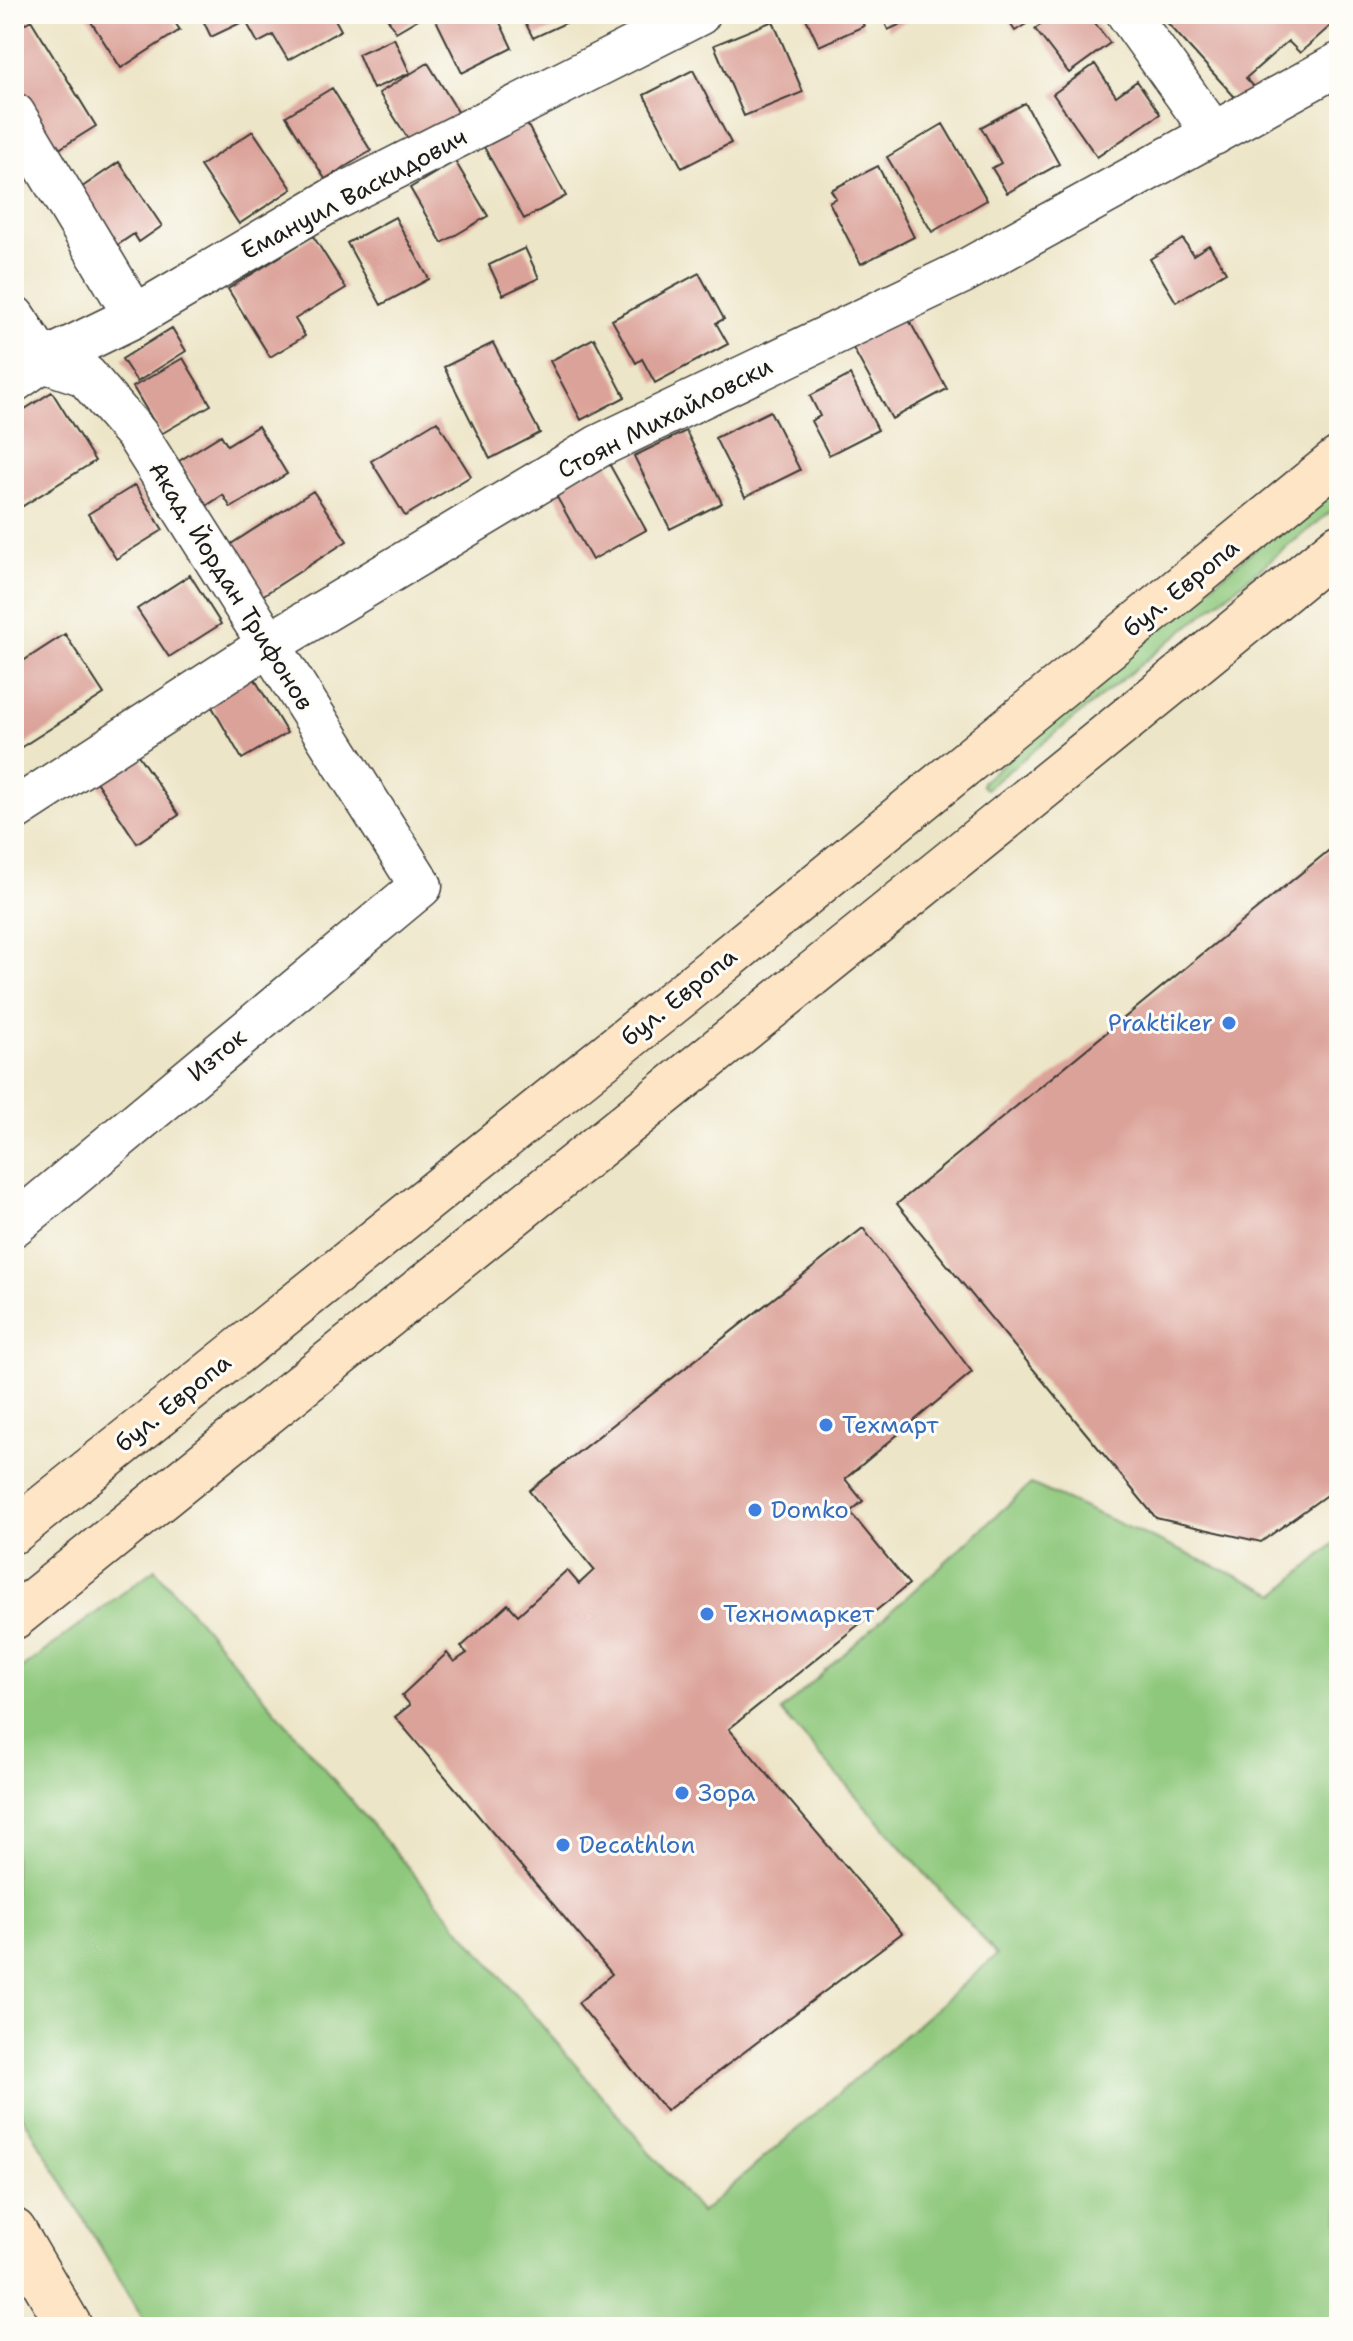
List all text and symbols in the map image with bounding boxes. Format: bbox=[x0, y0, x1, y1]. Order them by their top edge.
street label: Емануил Васкидович bbox=[235, 121, 473, 267]
street label: Стоян Михайловски bbox=[552, 350, 778, 486]
street label: Акад. Йордан Трифонов bbox=[141, 456, 321, 716]
street label: бул. Европа bbox=[1116, 531, 1246, 645]
street label: бул. Европа bbox=[614, 940, 744, 1054]
place label: Praktiker bbox=[1108, 1007, 1213, 1039]
marker: Praktiker bbox=[1220, 1014, 1238, 1032]
street label: Изток bbox=[181, 1021, 253, 1089]
street label: бул. Европа bbox=[108, 1346, 238, 1460]
place label: Техмарт bbox=[842, 1409, 939, 1441]
marker: Техмарт bbox=[817, 1416, 835, 1434]
place label: Domko bbox=[771, 1494, 849, 1526]
marker: Domko bbox=[746, 1501, 764, 1519]
place label: Техномаркет bbox=[723, 1598, 875, 1630]
marker: Техномаркет bbox=[698, 1605, 716, 1623]
place label: Зора bbox=[698, 1777, 755, 1809]
marker: Зора bbox=[673, 1784, 691, 1802]
place label: Decathlon bbox=[579, 1829, 695, 1861]
marker: Decathlon bbox=[554, 1836, 572, 1854]

